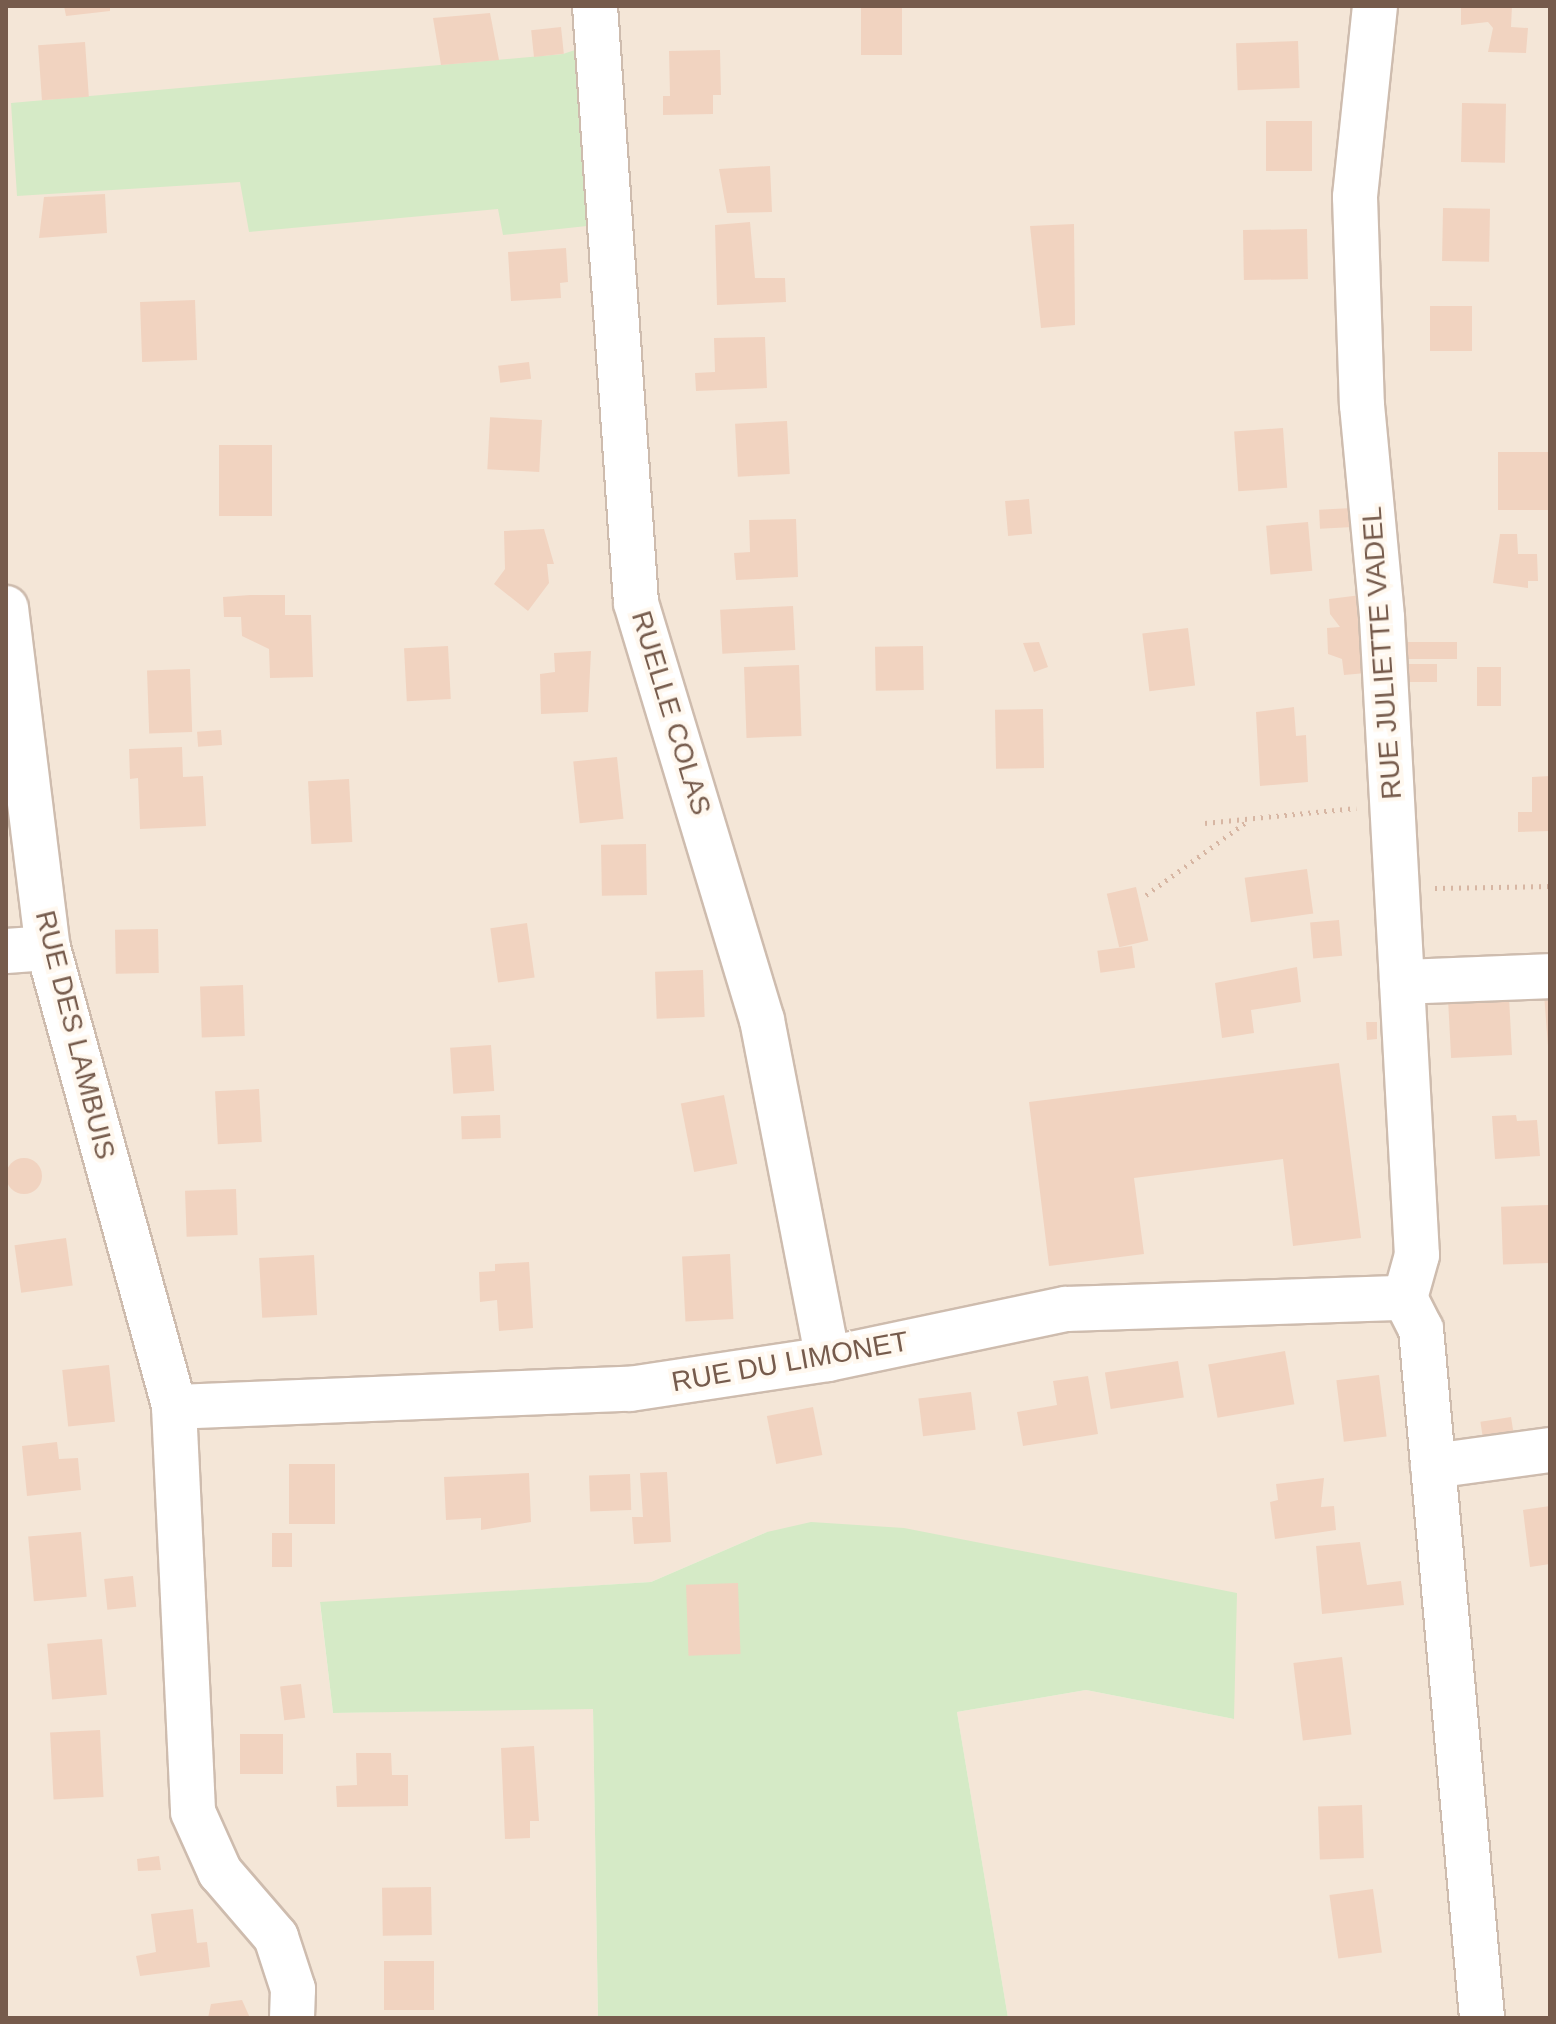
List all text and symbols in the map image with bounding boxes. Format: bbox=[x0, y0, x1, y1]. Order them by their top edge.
street label: RUE JULIETTE VADEL bbox=[1355, 505, 1409, 801]
street label: RUELLE COLAS bbox=[624, 607, 718, 819]
street label: RUE DES LAMBUIS bbox=[28, 907, 122, 1163]
street label: RUE DU LIMONET bbox=[669, 1325, 911, 1399]

